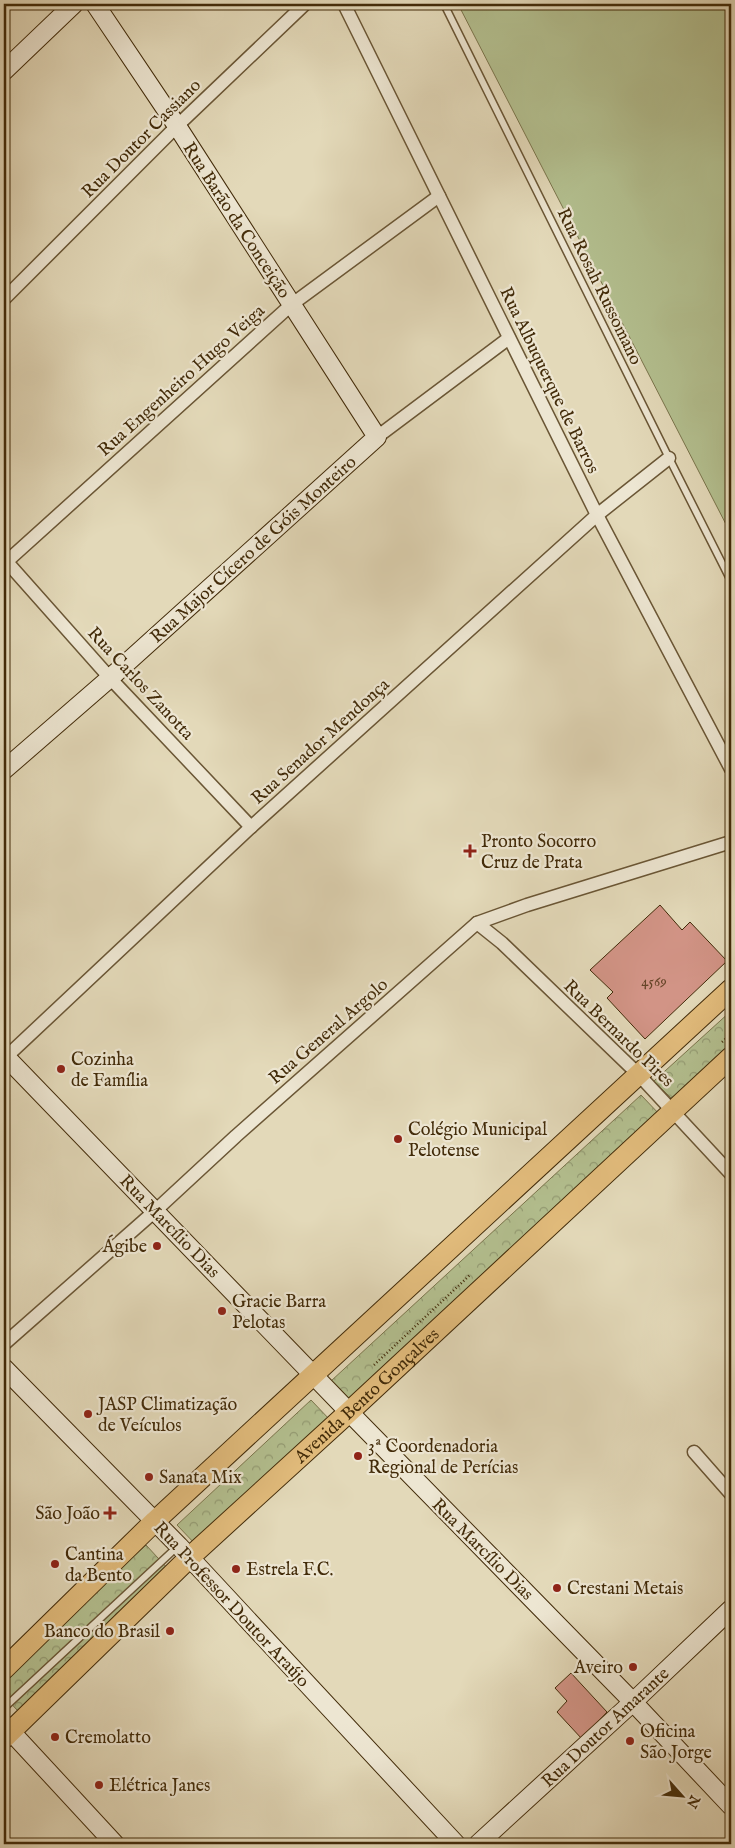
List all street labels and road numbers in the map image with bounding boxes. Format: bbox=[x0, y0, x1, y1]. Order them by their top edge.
street label: Rua Doutor Cassiano bbox=[78, 74, 207, 204]
street label: Rua Barão da Conceição bbox=[177, 138, 295, 304]
street label: Rua Rosah Russomano bbox=[551, 204, 647, 369]
street label: Rua Albuquerque de Barros bbox=[493, 284, 604, 478]
street label: Rua Engenheiro Hugo Veiga bbox=[94, 300, 270, 462]
street label: Rua Major Cícero de Góis Monteiro bbox=[146, 451, 362, 649]
street label: Rua Carlos Zanotta bbox=[82, 623, 198, 746]
street label: Rua Senador Mendonça bbox=[247, 674, 395, 810]
street label: Rua General Argolo bbox=[264, 974, 394, 1090]
street label: Rua Bernardo Pires bbox=[558, 975, 678, 1093]
street label: Rua Marcílio Dias bbox=[114, 1170, 224, 1284]
street label: Avenida Bento Gonçalves bbox=[289, 1324, 445, 1470]
street label: Rua Marcílio Dias bbox=[426, 1494, 538, 1606]
street label: Rua Professor Doutor Araújo bbox=[148, 1517, 314, 1693]
street label: Rua Doutor Amarante bbox=[537, 1663, 675, 1793]

